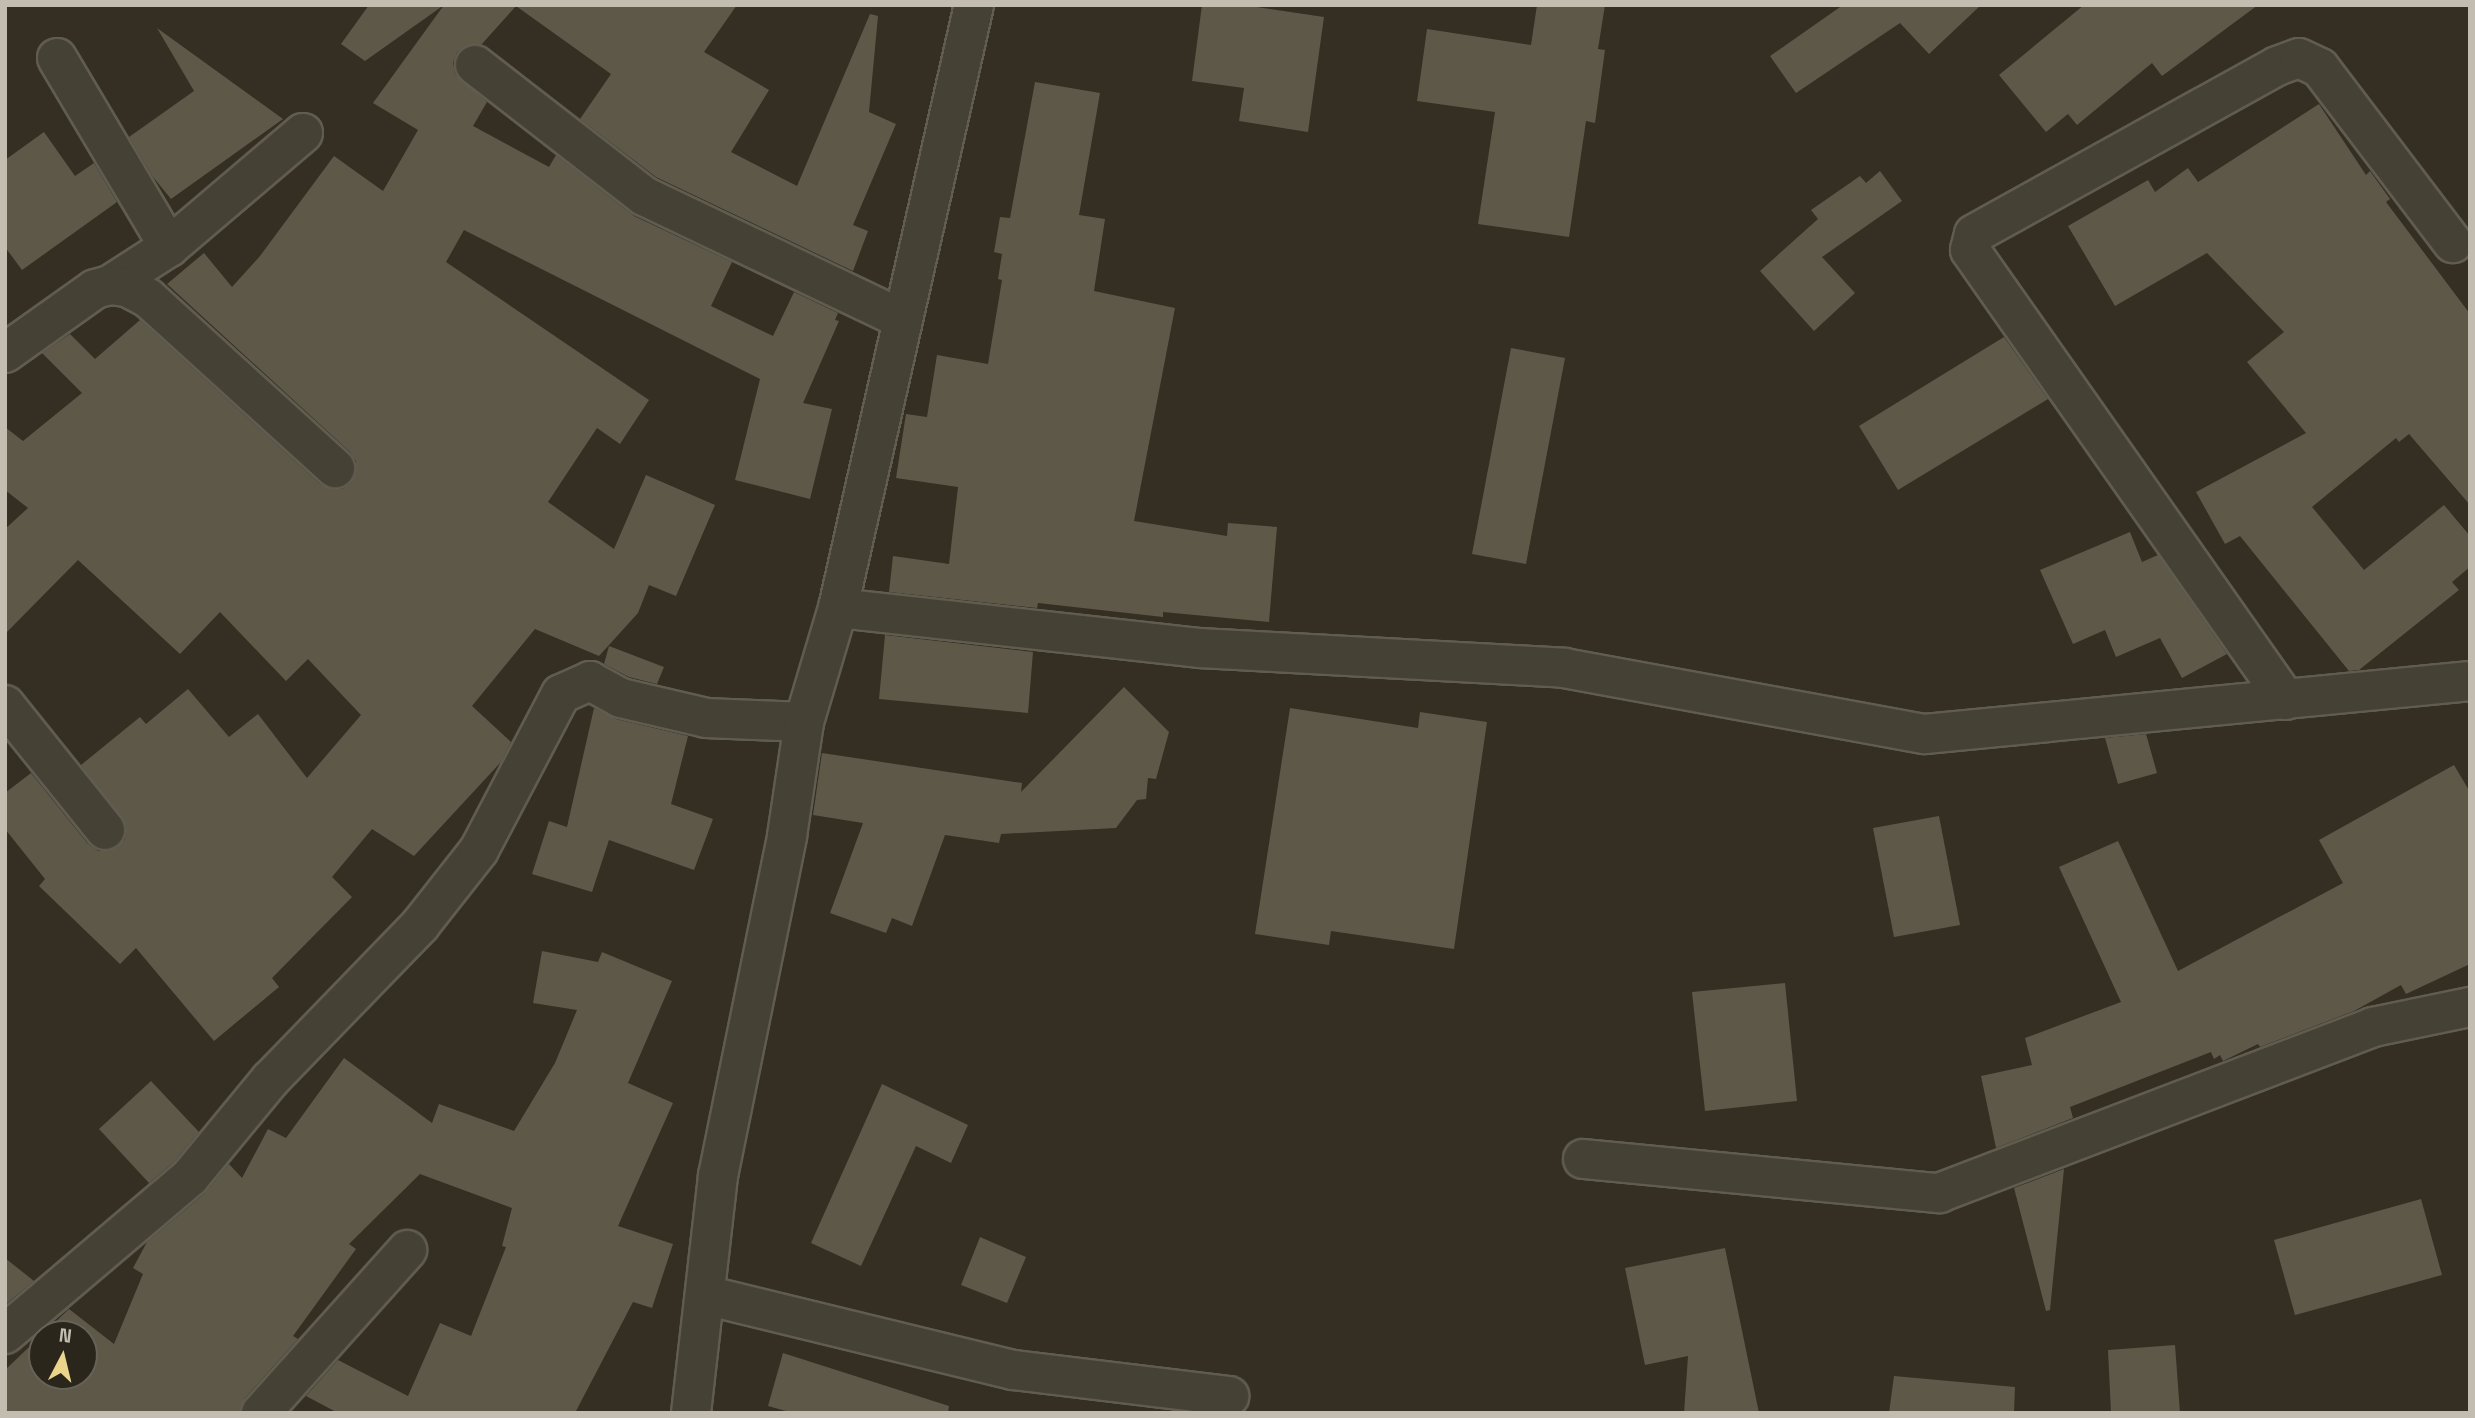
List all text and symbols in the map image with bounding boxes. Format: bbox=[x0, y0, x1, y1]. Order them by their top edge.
north arrow bbox=[28, 1320, 98, 1390]
text: N bbox=[58, 1322, 73, 1349]

